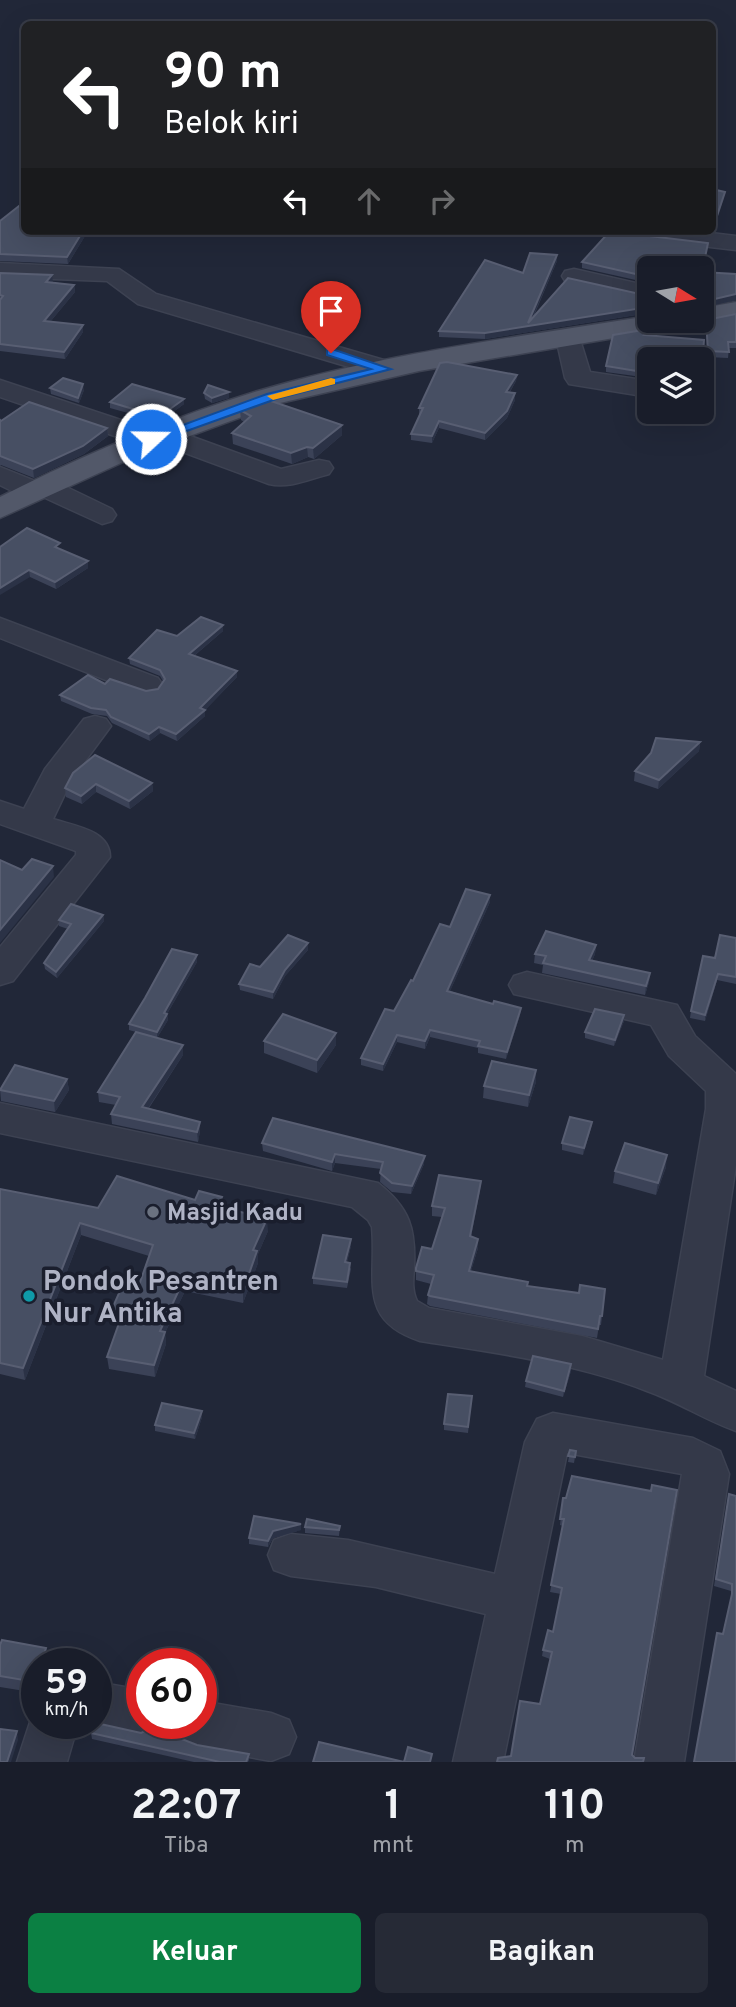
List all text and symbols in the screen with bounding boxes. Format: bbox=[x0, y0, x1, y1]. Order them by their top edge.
text: 90 m bbox=[164, 44, 282, 106]
icon: left bbox=[49, 49, 140, 140]
text: Belok kiri bbox=[164, 105, 299, 145]
icon: left bbox=[277, 182, 315, 220]
icon: ahead bbox=[350, 182, 388, 220]
icon: right bbox=[423, 182, 461, 220]
north arrow bbox=[637, 256, 714, 332]
map controls bbox=[637, 256, 714, 424]
pin bbox=[301, 281, 361, 353]
icon: arrive bbox=[312, 292, 350, 330]
button: layers bbox=[637, 347, 714, 424]
position arrow bbox=[114, 402, 188, 476]
place label: Masjid Kadu bbox=[167, 1199, 303, 1229]
marker: Masjid Kadu bbox=[145, 1204, 161, 1220]
place label: Pondok Pesantren Nur Antika bbox=[43, 1265, 279, 1333]
marker: Pondok Pesantren Nur Antika bbox=[21, 1288, 37, 1304]
speed limit sign: 60 bbox=[126, 1648, 217, 1739]
text: 59 bbox=[45, 1662, 88, 1706]
text: km/h bbox=[45, 1699, 88, 1722]
text: 22:07 bbox=[131, 1781, 242, 1834]
text: 1 bbox=[384, 1781, 401, 1834]
text: 110 bbox=[544, 1781, 605, 1834]
text: Tiba bbox=[164, 1832, 208, 1861]
text: mnt bbox=[372, 1832, 413, 1861]
text: m bbox=[565, 1832, 584, 1861]
button: Keluar bbox=[28, 1913, 361, 1993]
button: Bagikan bbox=[375, 1913, 708, 1993]

